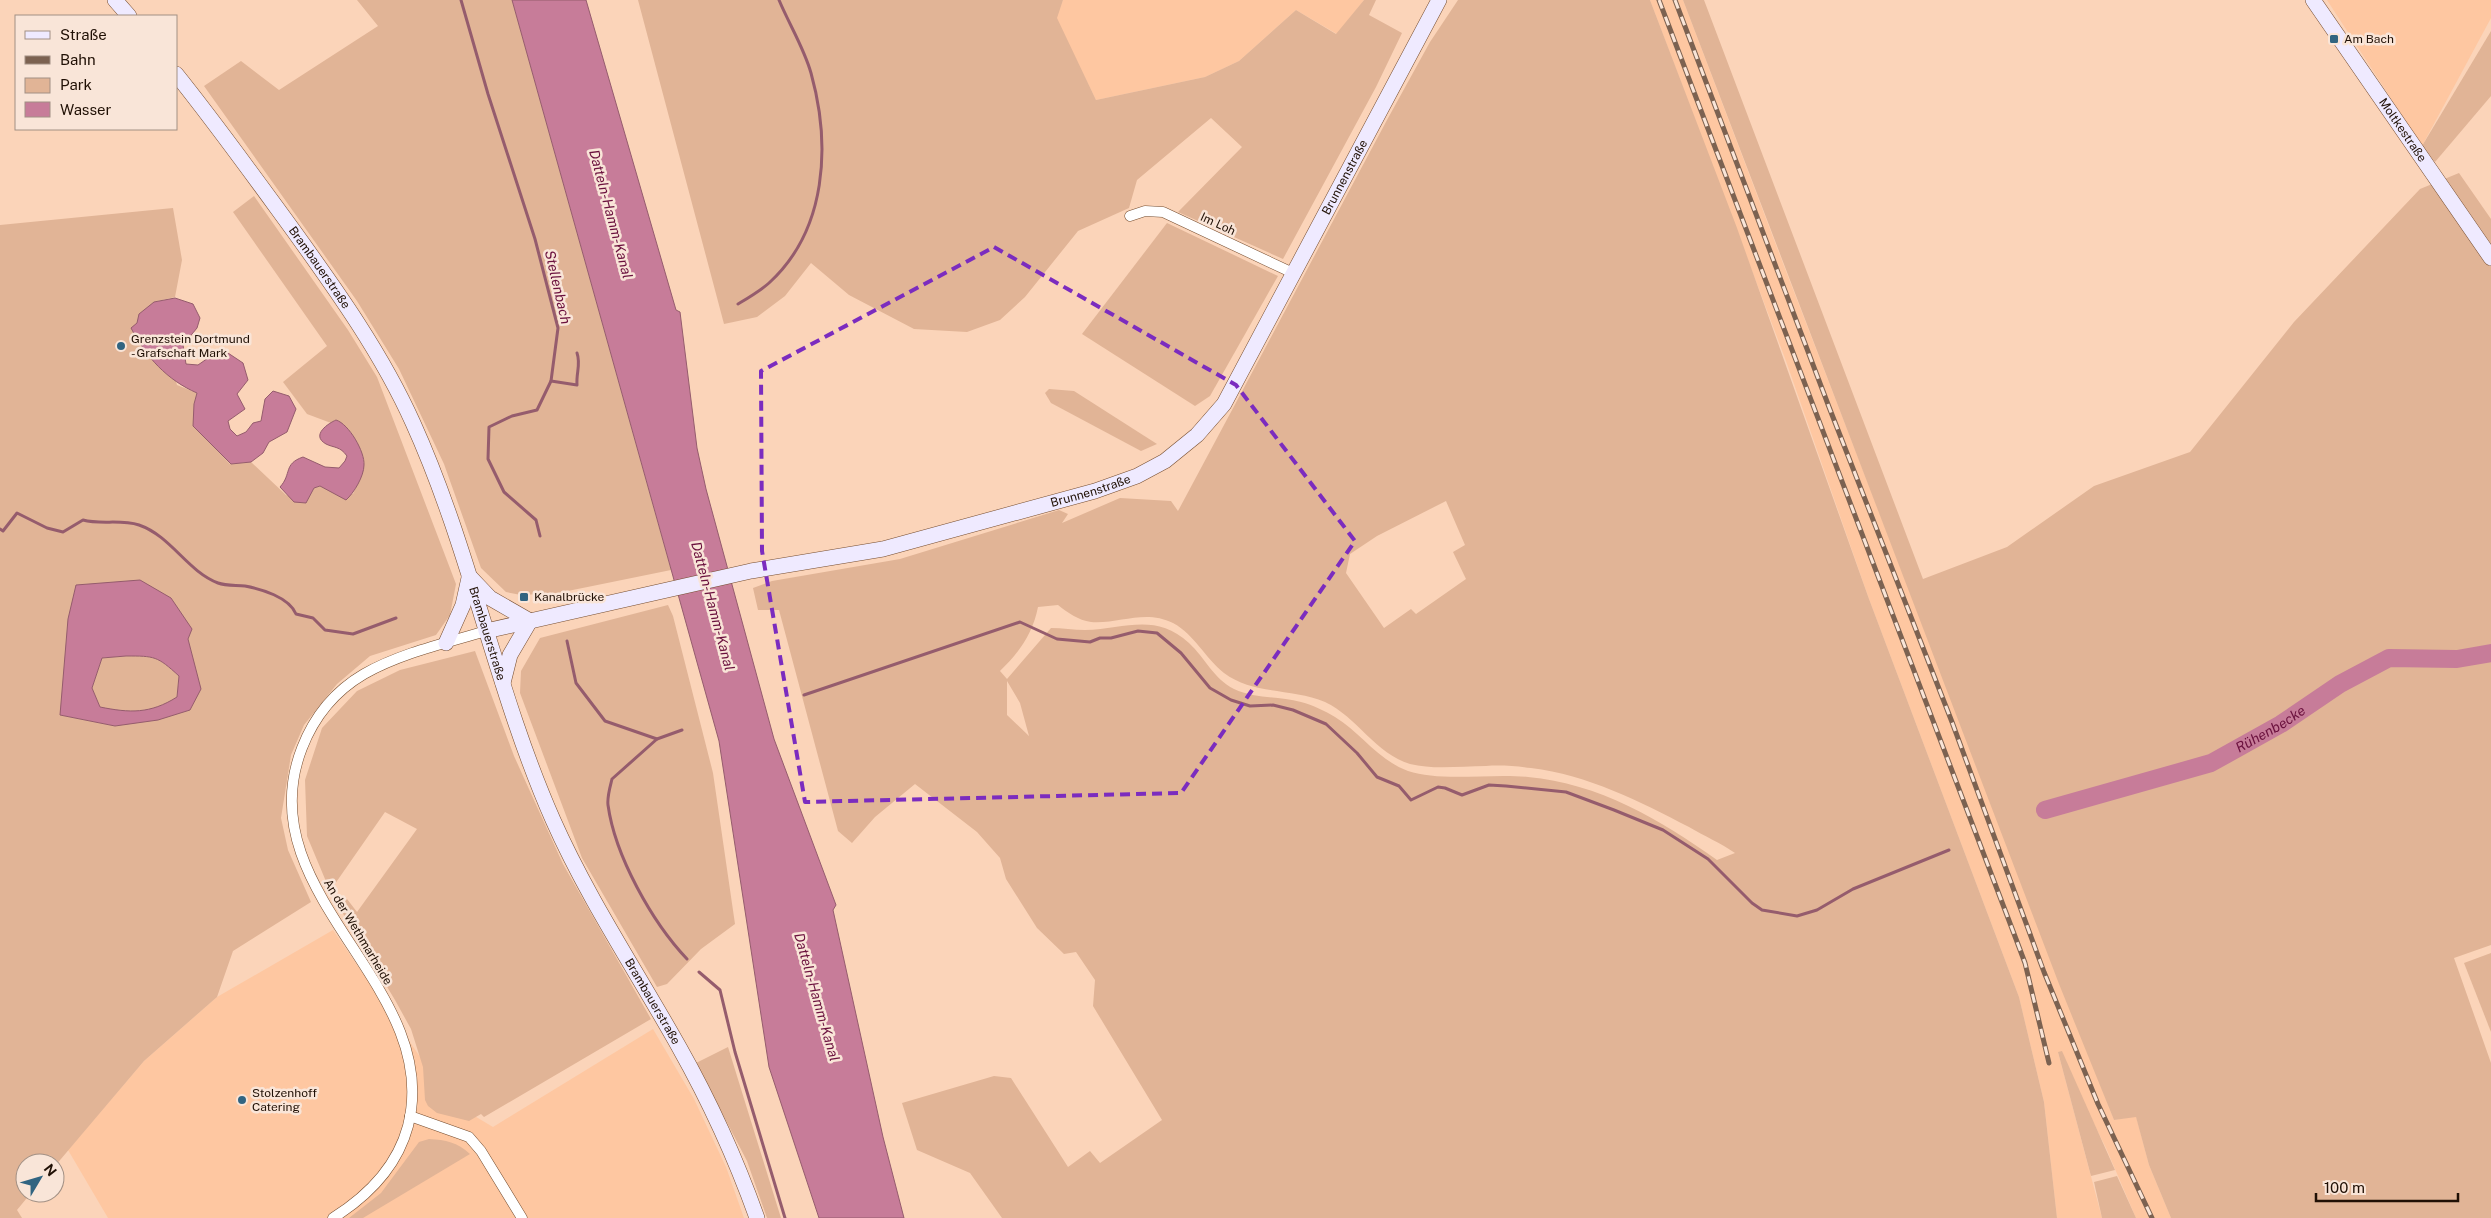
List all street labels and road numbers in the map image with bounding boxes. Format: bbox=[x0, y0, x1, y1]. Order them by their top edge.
street label: Moltkestraße bbox=[2376, 96, 2430, 165]
street label: Brunnenstraße bbox=[1319, 137, 1370, 217]
street label: Im Loh bbox=[1198, 210, 1238, 238]
street label: Brambauerstraße bbox=[286, 224, 353, 312]
street label: Brunnenstraße bbox=[1049, 472, 1133, 510]
street label: Brambauerstraße bbox=[466, 585, 508, 682]
street label: An der Wethmarheide bbox=[321, 877, 395, 988]
street label: Brambauerstraße bbox=[622, 956, 683, 1047]

